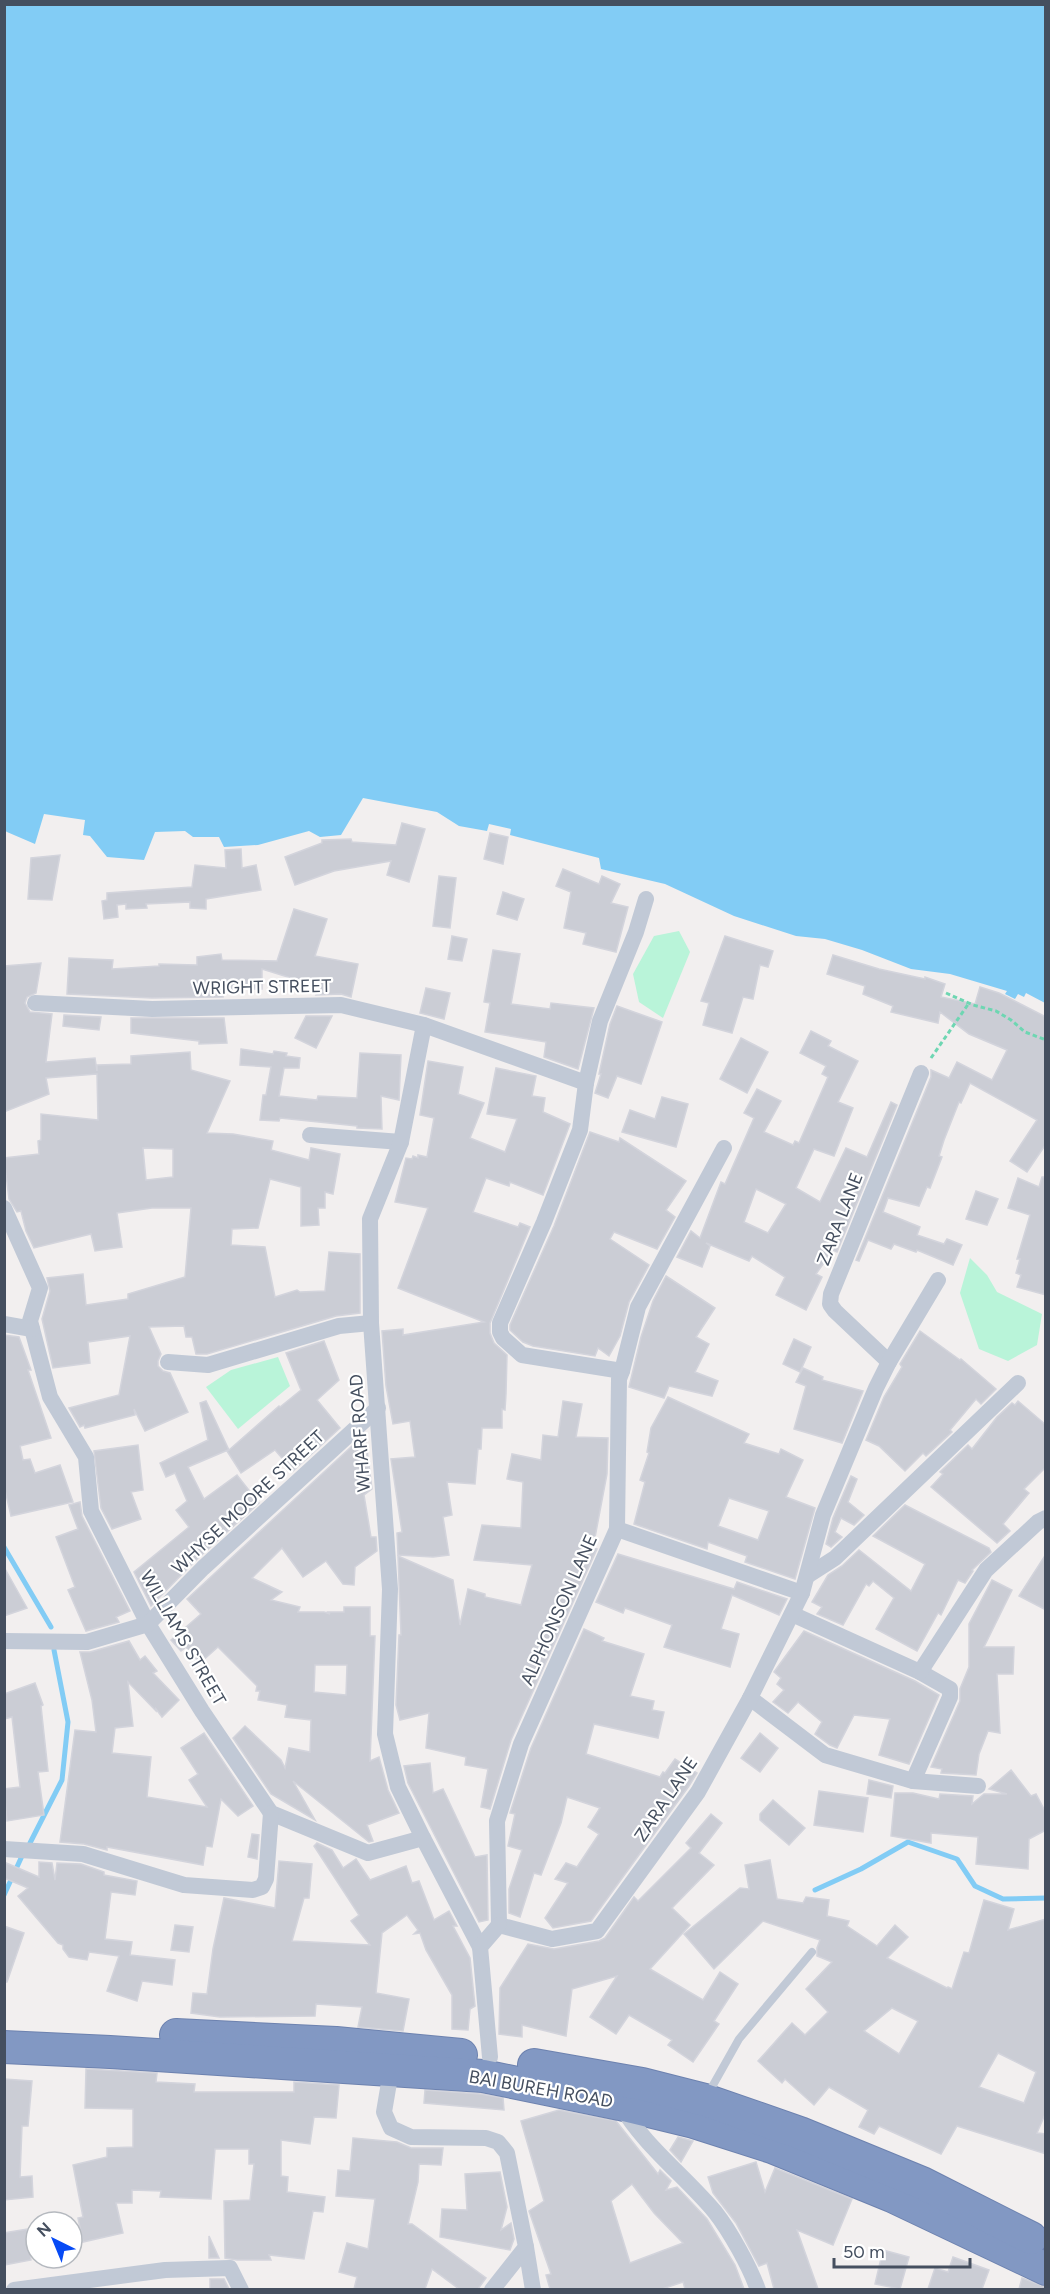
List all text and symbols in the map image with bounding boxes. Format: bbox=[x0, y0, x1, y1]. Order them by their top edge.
street label: WRIGHT STREET bbox=[193, 975, 331, 999]
street label: ZARA LANE bbox=[812, 1169, 868, 1269]
street label: WHARF ROAD bbox=[345, 1373, 375, 1493]
street label: WHYSE MOORE STREET bbox=[167, 1425, 329, 1579]
street label: ALPHONSON LANE bbox=[516, 1531, 602, 1689]
street label: WILLIAMS STREET bbox=[135, 1567, 231, 1709]
street label: ZARA LANE bbox=[630, 1752, 702, 1846]
street label: BAI BUREH ROAD bbox=[467, 2065, 615, 2113]
north arrow bbox=[24, 2210, 84, 2270]
text: N bbox=[33, 2218, 55, 2241]
scale bar bbox=[834, 2231, 970, 2269]
text: 50 m bbox=[843, 2241, 885, 2263]

